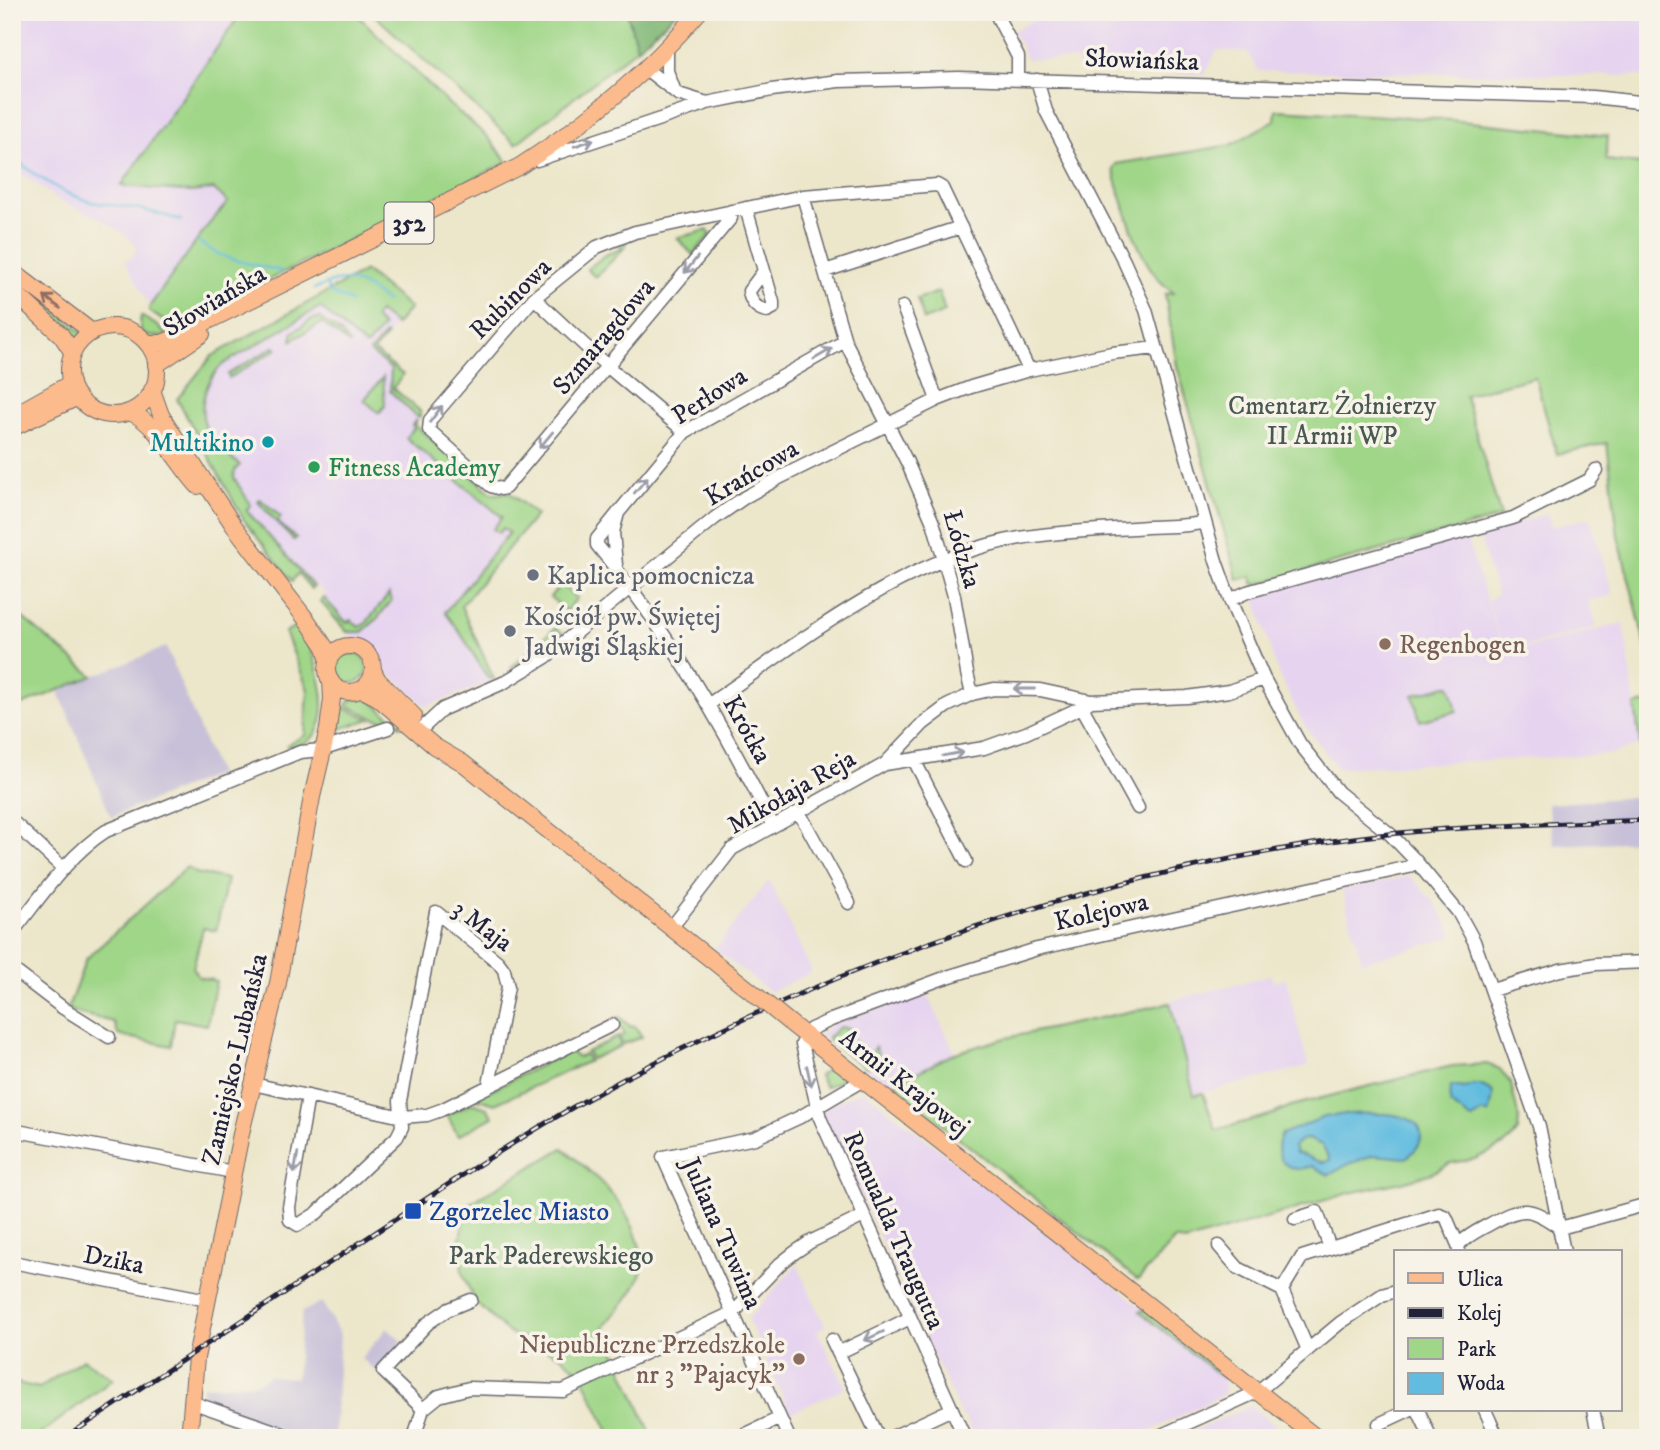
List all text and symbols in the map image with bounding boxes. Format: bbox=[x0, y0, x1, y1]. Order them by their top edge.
street label: Słowiańska bbox=[1084, 42, 1200, 79]
one-way arrow bbox=[573, 136, 595, 148]
road number: 352 bbox=[384, 202, 434, 244]
street label: Rubinowa bbox=[463, 251, 559, 347]
one-way arrow bbox=[684, 256, 699, 274]
street label: Słowiańska bbox=[157, 258, 272, 345]
street label: Szmaragdowa bbox=[546, 272, 662, 402]
one-way arrow bbox=[44, 294, 62, 309]
one-way arrow bbox=[812, 347, 832, 361]
street label: Perłowa bbox=[666, 360, 754, 433]
park label: Cmentarz Żołnierzy II Armii WP bbox=[1228, 390, 1437, 453]
one-way arrow bbox=[428, 405, 443, 424]
place label: Multikino bbox=[150, 427, 254, 460]
one-way arrow bbox=[538, 431, 554, 449]
street label: Krańcowa bbox=[699, 432, 805, 514]
marker: Multikino bbox=[260, 434, 276, 450]
place label: Fitness Academy bbox=[328, 452, 501, 485]
marker: Fitness Academy bbox=[306, 459, 322, 475]
one-way arrow bbox=[633, 477, 649, 495]
street label: Łódzka bbox=[935, 507, 988, 592]
place label: Kaplica pomocnicza bbox=[547, 560, 754, 593]
marker: Kaplica pomocnicza bbox=[525, 567, 541, 583]
place label: Kościół pw. Świętej Jadwigi Śląskiej bbox=[522, 600, 721, 664]
marker: Kościół pw. Świętej Jadwigi Śląskiej bbox=[502, 623, 518, 639]
place label: Regenbogen bbox=[1399, 629, 1526, 662]
marker: Regenbogen bbox=[1377, 636, 1393, 652]
one-way arrow bbox=[1012, 682, 1035, 696]
street label: Krótka bbox=[715, 690, 779, 770]
street label: Mikołaja Reja bbox=[722, 742, 862, 842]
one-way arrow bbox=[941, 746, 963, 760]
street label: Kolejowa bbox=[1051, 886, 1152, 939]
street label: 3 Maja bbox=[445, 893, 519, 960]
street label: Zamiejsko-Lubańska bbox=[195, 950, 276, 1168]
street label: Armii Krajowej bbox=[832, 1022, 976, 1144]
one-way arrow bbox=[803, 1064, 817, 1087]
street label: Romualda Traugutta bbox=[835, 1126, 952, 1335]
one-way arrow bbox=[289, 1151, 302, 1174]
street label: Juliana Tuwima bbox=[673, 1151, 770, 1314]
place label: Zgorzelec Miasto bbox=[429, 1196, 609, 1229]
marker: Zgorzelec Miasto bbox=[403, 1201, 423, 1221]
street label: Dzika bbox=[80, 1238, 147, 1283]
park label: Park Paderewskiego bbox=[448, 1240, 654, 1273]
legend bbox=[1394, 1250, 1622, 1412]
text: Ulica bbox=[1457, 1267, 1503, 1293]
text: Kolej bbox=[1457, 1301, 1502, 1327]
place label: Niepubliczne Przedszkole nr 3 "Pajacyk" bbox=[519, 1329, 785, 1392]
one-way arrow bbox=[864, 1330, 885, 1343]
text: Park bbox=[1457, 1337, 1497, 1363]
marker: Niepubliczne Przedszkole nr 3 "Pajacyk" bbox=[791, 1351, 807, 1367]
text: Woda bbox=[1456, 1371, 1505, 1397]

